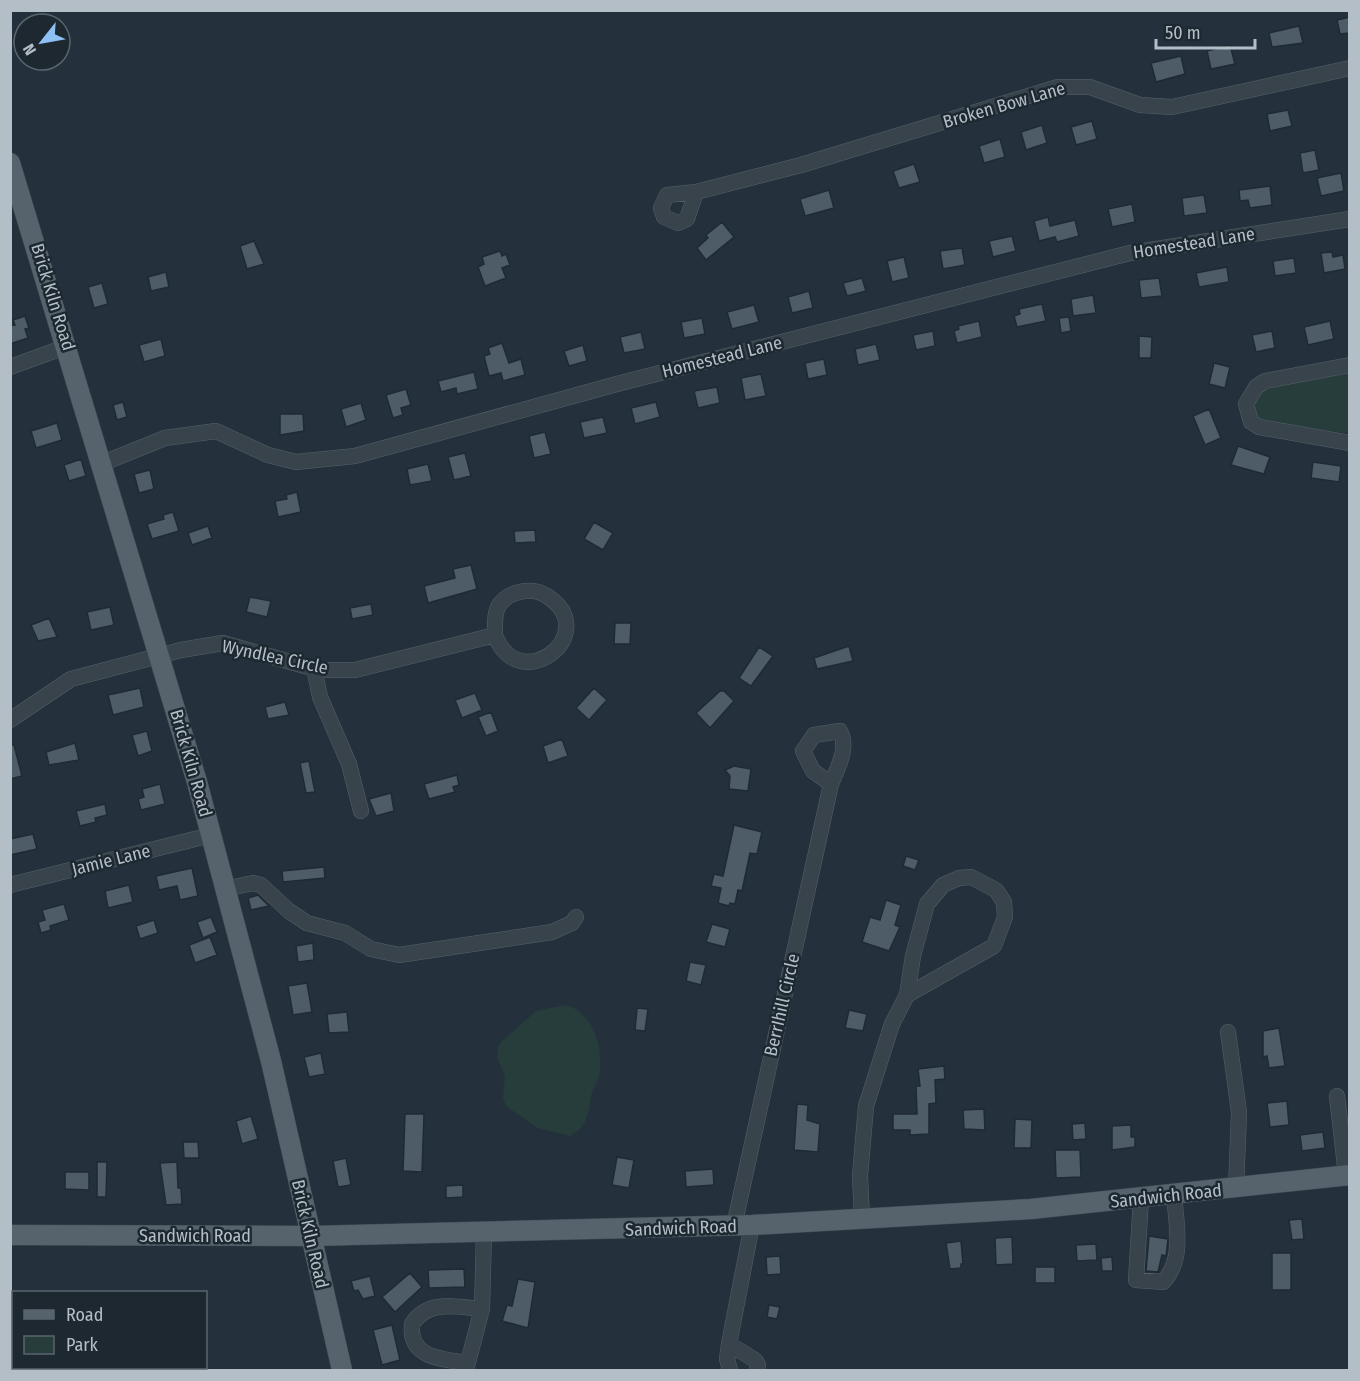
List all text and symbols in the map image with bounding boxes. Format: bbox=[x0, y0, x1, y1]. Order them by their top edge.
north arrow bbox=[12, 12, 72, 72]
scale bar bbox=[1156, 12, 1255, 50]
text: 50 m bbox=[1165, 22, 1201, 44]
text: N bbox=[19, 40, 40, 58]
street label: Broken Bow Lane bbox=[940, 77, 1068, 133]
street label: Homestead Lane bbox=[1132, 223, 1257, 263]
street label: Brick Kiln Road bbox=[26, 241, 80, 353]
street label: Homestead Lane bbox=[660, 331, 784, 383]
street label: Wyndlea Circle bbox=[220, 635, 330, 679]
street label: Brick Kiln Road bbox=[165, 707, 217, 819]
street label: Jamie Lane bbox=[69, 840, 153, 880]
street label: BerrIhill Circle bbox=[760, 952, 804, 1058]
street label: Brick Kiln Road bbox=[287, 1178, 333, 1290]
street label: Sandwich Road bbox=[1109, 1179, 1223, 1213]
street label: Sandwich Road bbox=[625, 1215, 737, 1241]
street label: Sandwich Road bbox=[139, 1225, 251, 1247]
legend bbox=[12, 1291, 207, 1369]
text: Road bbox=[66, 1304, 103, 1326]
text: Park bbox=[66, 1334, 99, 1356]

